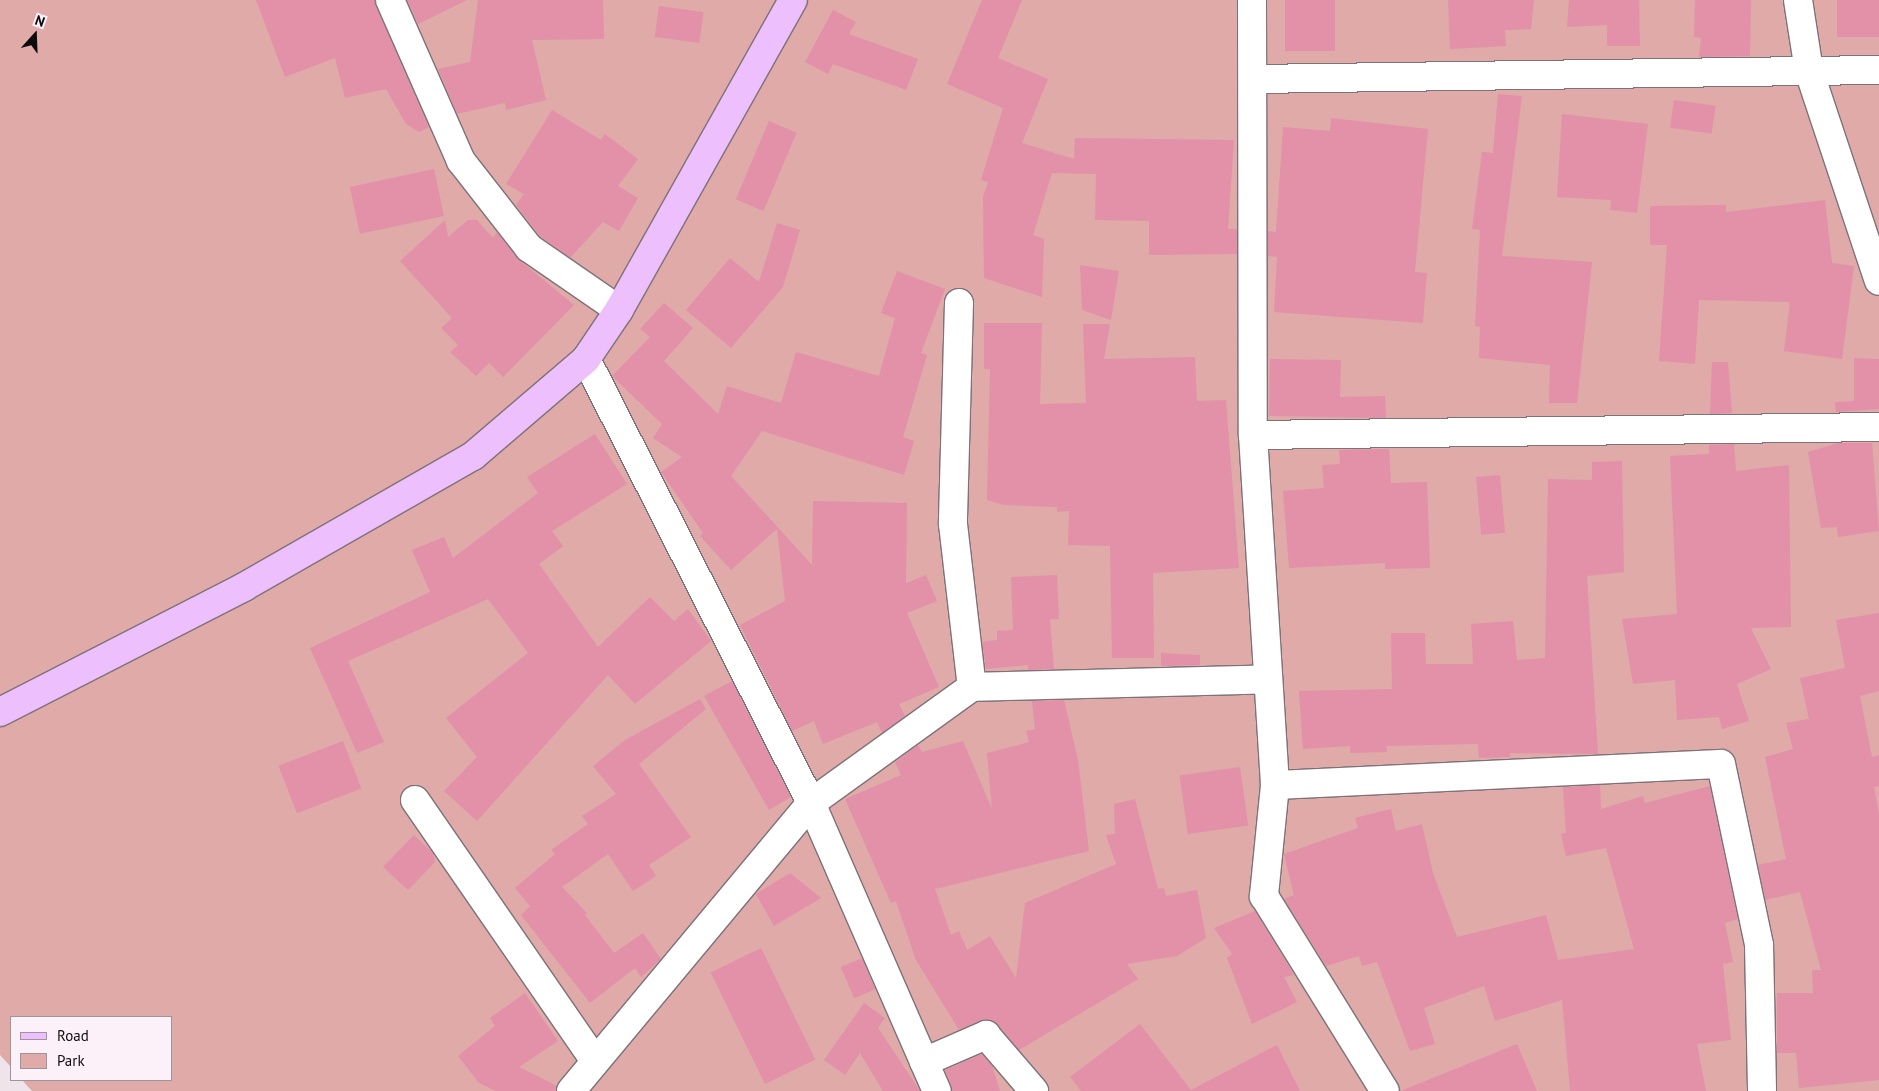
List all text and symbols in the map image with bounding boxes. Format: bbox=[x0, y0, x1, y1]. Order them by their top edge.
north arrow bbox=[10, 10, 60, 60]
text: N bbox=[33, 11, 48, 31]
legend bbox=[10, 1016, 172, 1081]
text: Road bbox=[57, 1026, 89, 1045]
text: Park bbox=[57, 1051, 85, 1070]

